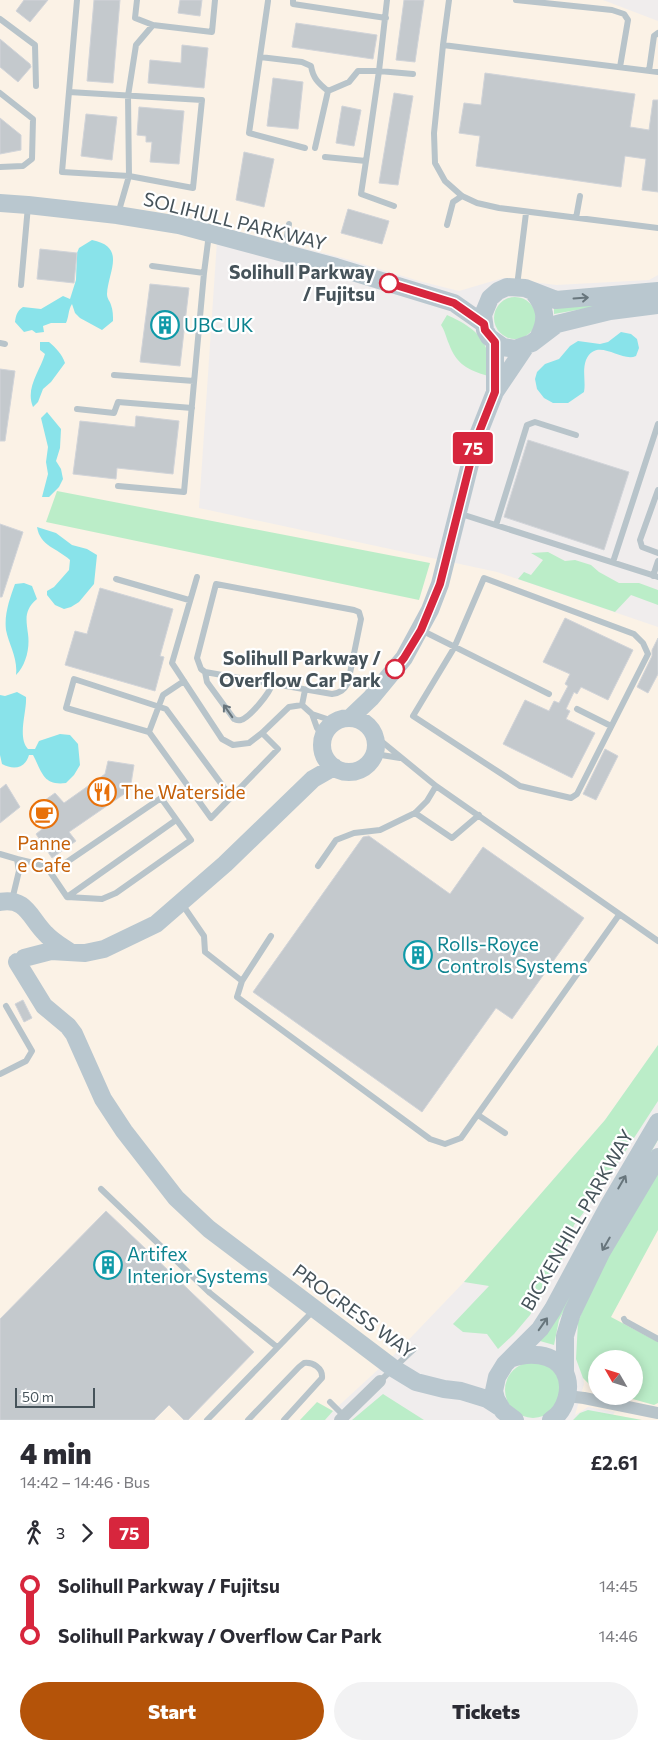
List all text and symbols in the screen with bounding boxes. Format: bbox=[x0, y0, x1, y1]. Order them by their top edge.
street label: SOLIHULL PARKWAY bbox=[141, 187, 329, 254]
place label: Solihull Parkway / Fujitsu bbox=[229, 260, 376, 305]
marker: Solihull Parkway / Fujitsu bbox=[379, 273, 399, 293]
one-way arrow bbox=[572, 293, 588, 302]
building icon: UBC UK bbox=[150, 310, 180, 340]
place label: UBC UK bbox=[184, 313, 254, 336]
line badge: 75 bbox=[450, 432, 496, 464]
text: 75 bbox=[463, 437, 483, 459]
place label: Solihull Parkway / Overflow Car Park bbox=[219, 646, 381, 691]
marker: Solihull Parkway / Overflow Car Park bbox=[385, 659, 405, 679]
one-way arrow bbox=[223, 704, 233, 718]
restaurant icon: The Waterside bbox=[87, 777, 117, 807]
place label: The Waterside bbox=[121, 780, 246, 803]
cafe icon: Panne e Cafe bbox=[29, 799, 59, 829]
place label: Panne e Cafe bbox=[17, 831, 71, 876]
place label: Rolls-Royce Controls Systems bbox=[437, 932, 588, 977]
building icon: Rolls-Royce Controls Systems bbox=[403, 940, 433, 970]
street label: BICKENHILL PARKWAY bbox=[515, 1125, 638, 1314]
one-way arrow bbox=[618, 1175, 628, 1189]
one-way arrow bbox=[601, 1236, 611, 1250]
place label: Artifex Interior Systems bbox=[127, 1242, 268, 1287]
building icon: Artifex Interior Systems bbox=[93, 1250, 123, 1280]
street label: PROGRESS WAY bbox=[289, 1259, 420, 1363]
one-way arrow bbox=[538, 1317, 548, 1331]
north arrow bbox=[588, 1350, 642, 1405]
map controls bbox=[588, 1350, 643, 1405]
scale bar bbox=[15, 1385, 95, 1408]
text: 50 m bbox=[22, 1388, 54, 1405]
text: 4 min bbox=[20, 1436, 92, 1470]
text: £2.61 bbox=[591, 1451, 638, 1474]
text: 14:42 – 14:46 · Bus bbox=[20, 1472, 150, 1491]
icon: walk bbox=[20, 1519, 48, 1547]
icon: forward bbox=[73, 1519, 101, 1547]
text: 75 bbox=[119, 1522, 139, 1544]
text: 3 bbox=[56, 1523, 65, 1542]
text: Solihull Parkway / Fujitsu bbox=[58, 1574, 280, 1597]
text: 14:45 bbox=[599, 1576, 638, 1595]
text: Solihull Parkway / Overflow Car Park bbox=[58, 1624, 382, 1647]
text: 14:46 bbox=[598, 1626, 638, 1645]
button: Start bbox=[20, 1682, 324, 1740]
button: Tickets bbox=[334, 1682, 638, 1740]

